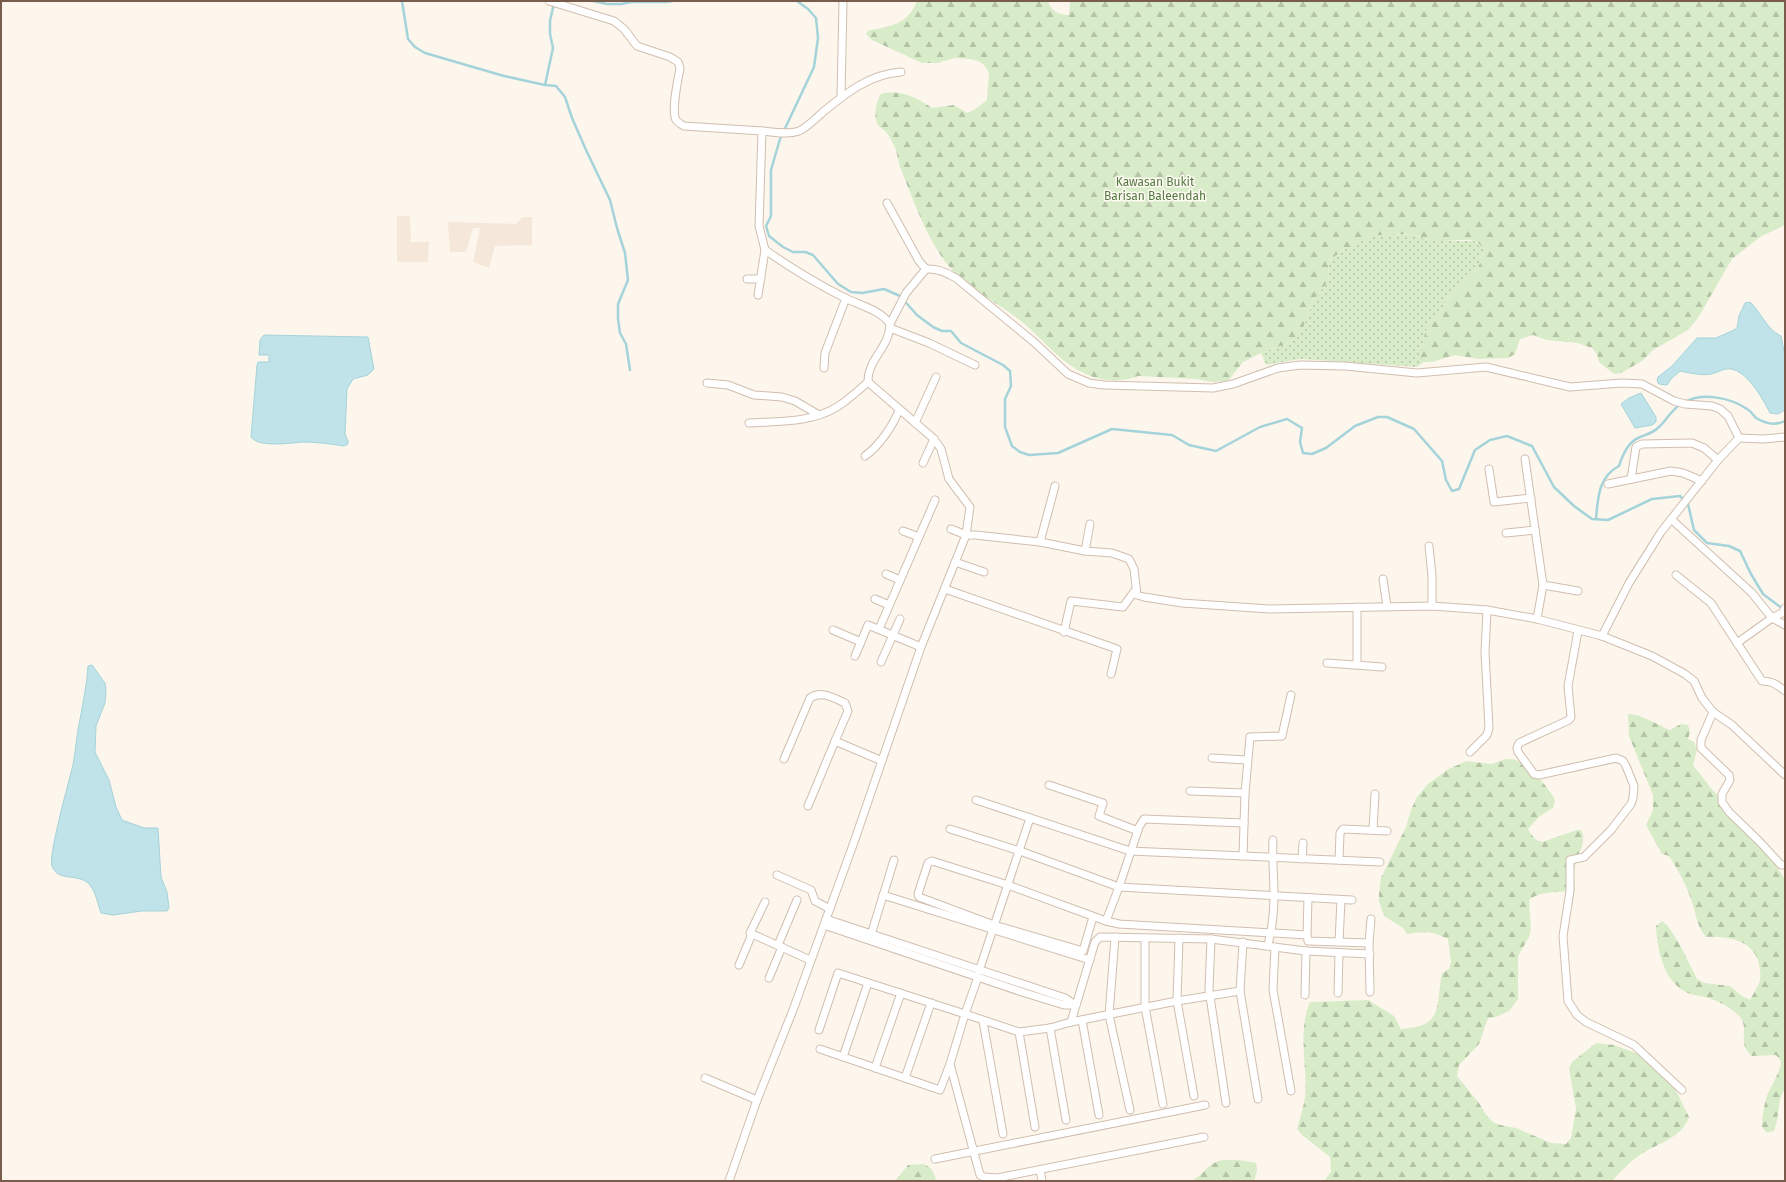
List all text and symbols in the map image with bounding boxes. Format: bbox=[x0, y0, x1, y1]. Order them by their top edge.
park label: Kawasan Bukit Barisan Baleendah bbox=[1104, 175, 1206, 203]

